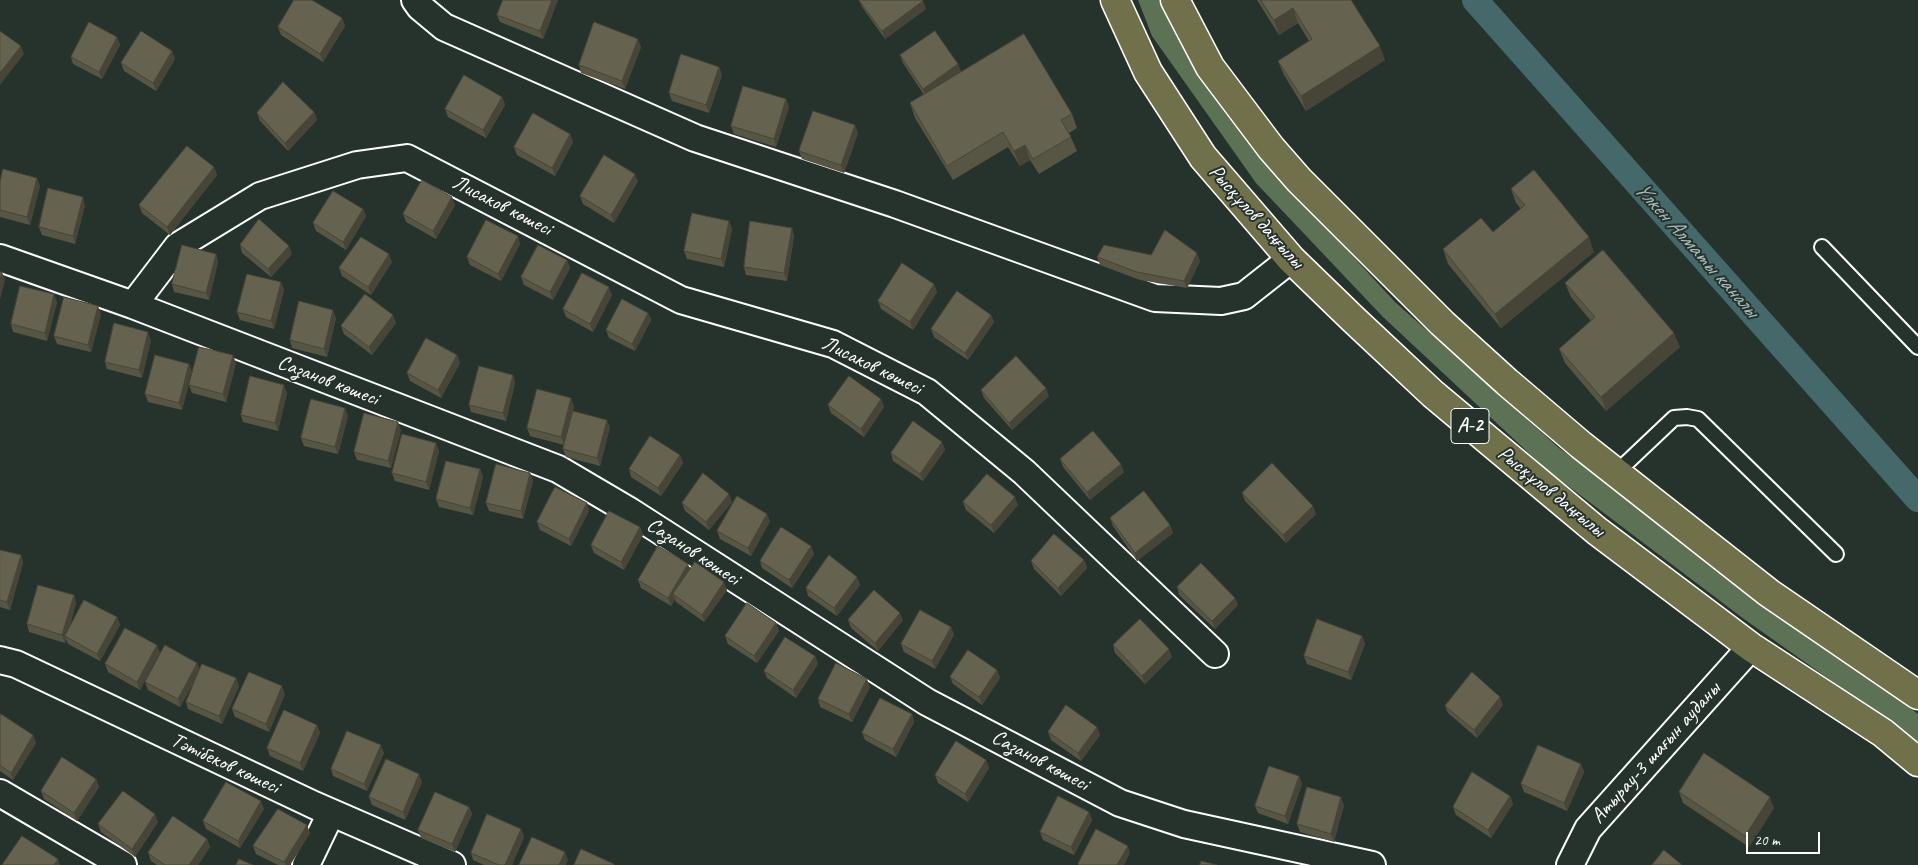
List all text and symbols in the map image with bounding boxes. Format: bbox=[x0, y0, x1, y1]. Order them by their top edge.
street label: Рысқұлов даңғылы bbox=[1203, 160, 1309, 274]
street label: Лисаков көшесі bbox=[448, 170, 556, 242]
water label: Үлкен Алматы каналы bbox=[1628, 177, 1764, 323]
street label: Лисаков көшесі bbox=[818, 331, 926, 401]
street label: Сазанов көшесі bbox=[274, 350, 382, 412]
road number: A-2 bbox=[1451, 408, 1489, 444]
street label: Рысқұлов даңғылы bbox=[1492, 441, 1610, 543]
street label: Сазанов көшесі bbox=[642, 512, 744, 592]
street label: Атырау-3 шағын ауданы bbox=[1586, 677, 1726, 829]
street label: Сазанов көшесі bbox=[987, 725, 1093, 797]
street label: Тәтібеков көшесі bbox=[167, 728, 283, 800]
scale bar bbox=[1748, 822, 1822, 854]
text: 20 m bbox=[1754, 831, 1780, 850]

